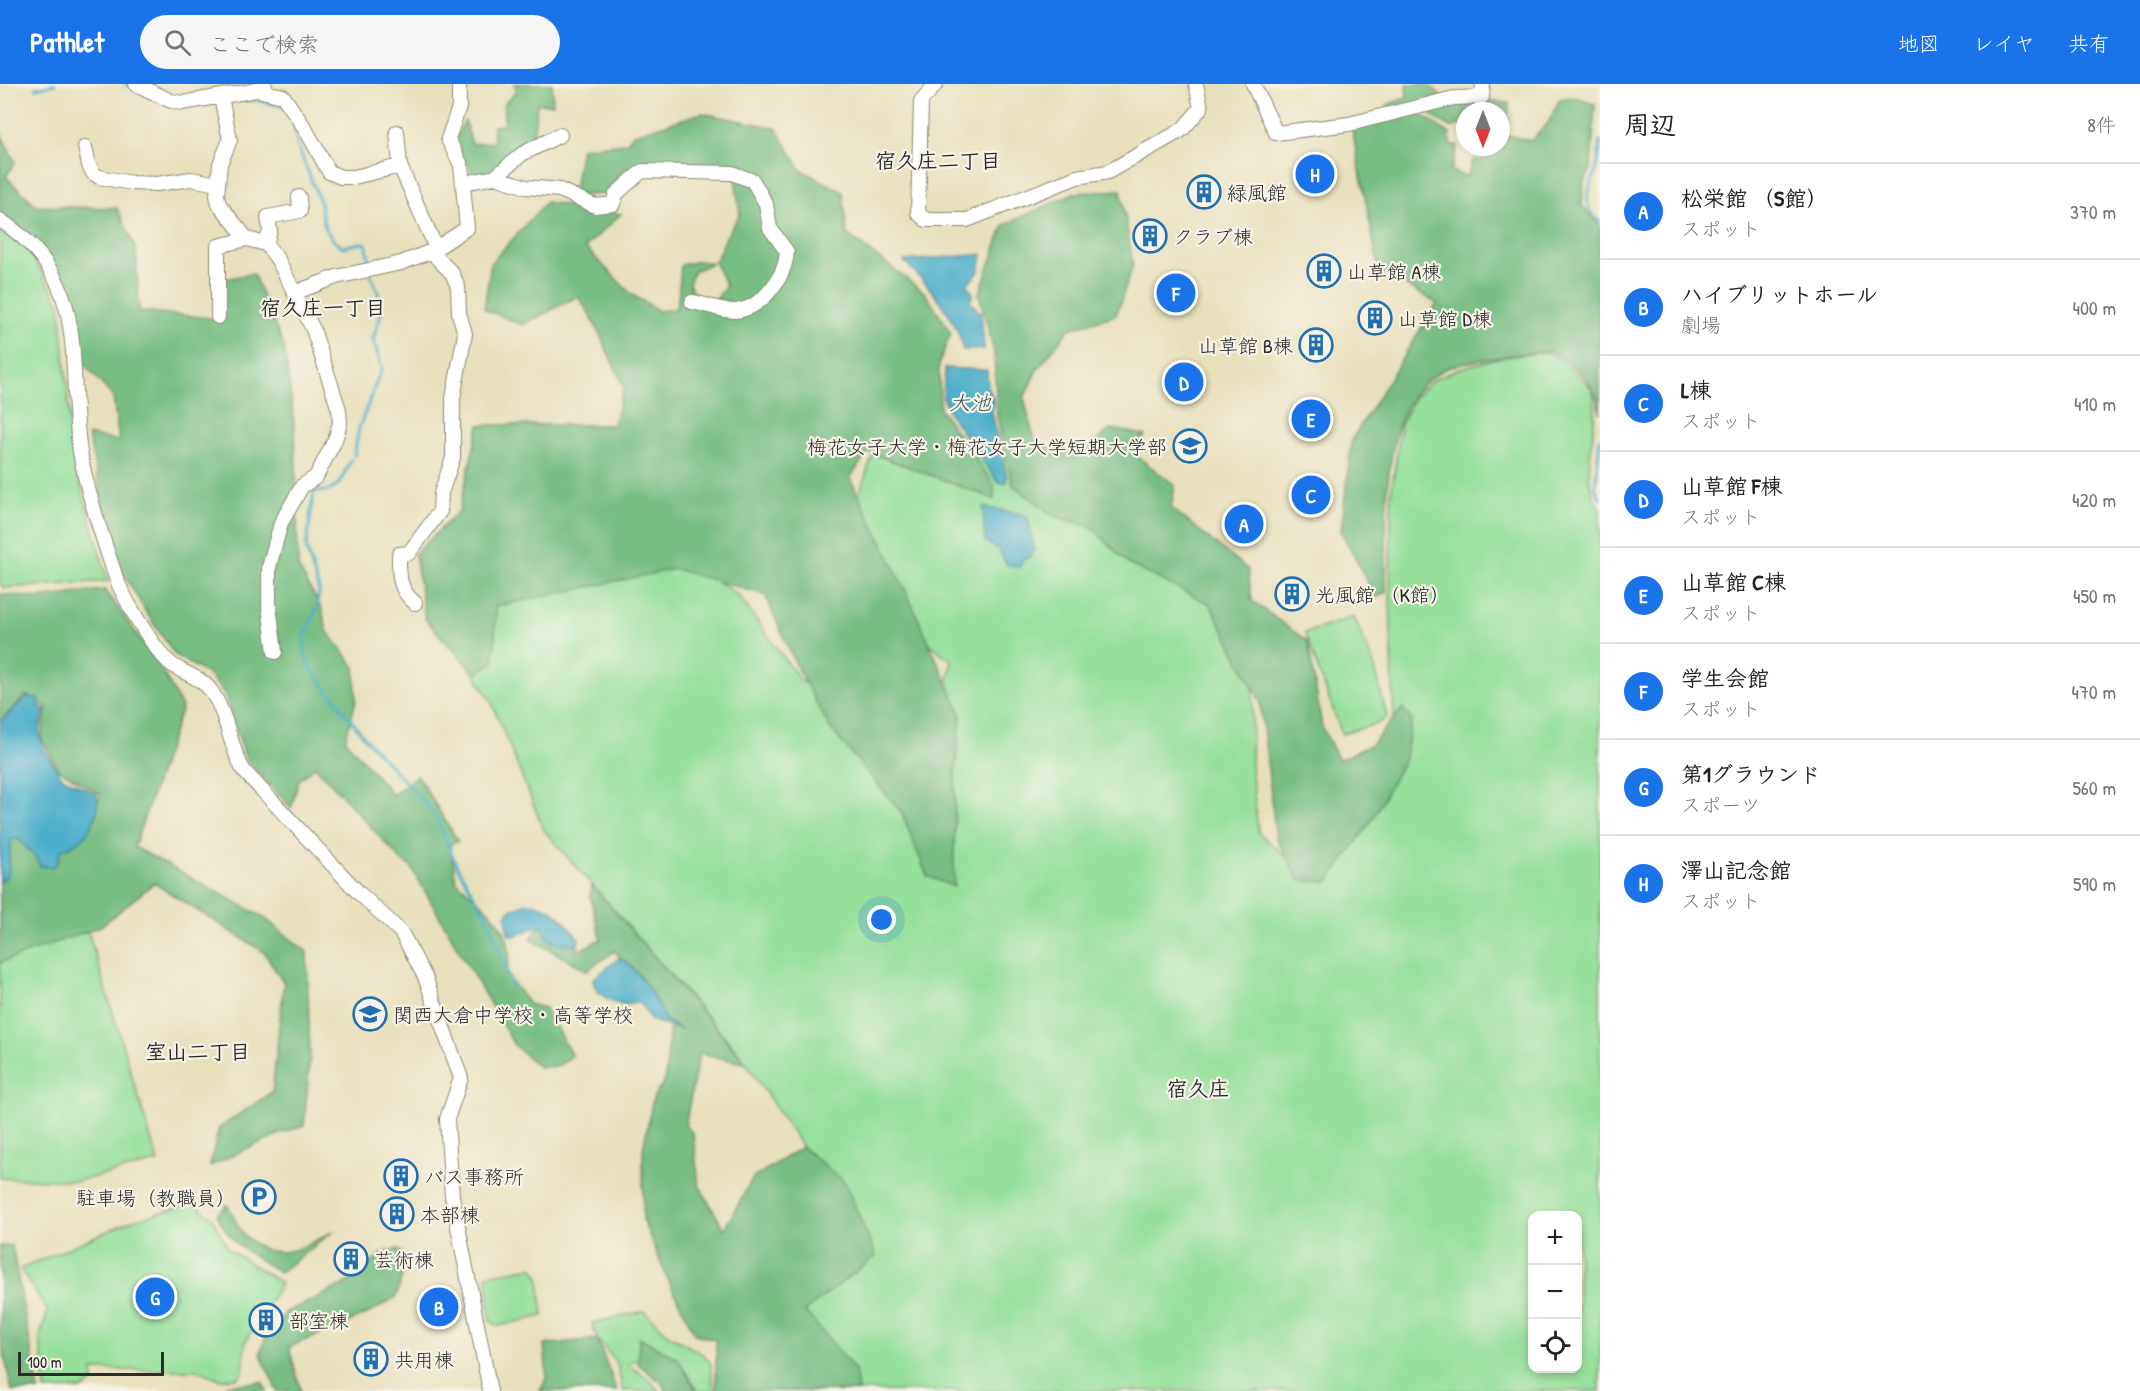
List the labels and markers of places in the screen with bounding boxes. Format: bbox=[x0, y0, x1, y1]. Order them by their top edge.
pin: H bbox=[1296, 152, 1334, 196]
building icon: 緑風館 bbox=[1186, 174, 1222, 210]
place label: 緑風館 bbox=[1227, 179, 1287, 206]
building icon: クラブ棟 bbox=[1132, 218, 1168, 254]
place label: クラブ棟 bbox=[1173, 223, 1253, 250]
building icon: 山草館 A棟 bbox=[1306, 253, 1342, 289]
place label: 山草館 A棟 bbox=[1347, 258, 1441, 285]
pin: F bbox=[1156, 270, 1196, 316]
building icon: 山草館 D棟 bbox=[1357, 300, 1393, 336]
place label: 山草館 D棟 bbox=[1398, 305, 1492, 332]
building icon: 山草館 B棟 bbox=[1298, 327, 1334, 363]
place label: 山草館 B棟 bbox=[1198, 332, 1293, 359]
pin: D bbox=[1164, 360, 1204, 404]
pin: E bbox=[1292, 396, 1330, 442]
school or university icon: 梅花女子大学・梅花女子大学短期大学部 bbox=[1172, 428, 1208, 464]
place label: 梅花女子大学・梅花女子大学短期大学部 bbox=[807, 433, 1167, 460]
pin: C bbox=[1292, 472, 1330, 518]
pin: A bbox=[1224, 502, 1264, 546]
building icon: 光風館 （K館） bbox=[1274, 576, 1310, 612]
place label: 光風館 （K館） bbox=[1315, 581, 1450, 608]
school or university icon: 関西大倉中学校・高等学校 bbox=[352, 996, 388, 1032]
place label: 関西大倉中学校・高等学校 bbox=[393, 1001, 633, 1028]
building icon: バス事務所 bbox=[383, 1158, 419, 1194]
place label: バス事務所 bbox=[424, 1163, 524, 1190]
parking icon: 駐車場（教職員） bbox=[241, 1179, 277, 1215]
place label: 駐車場（教職員） bbox=[76, 1184, 236, 1211]
building icon: 本部棟 bbox=[379, 1196, 415, 1232]
place label: 本部棟 bbox=[420, 1201, 480, 1228]
building icon: 芸術棟 bbox=[333, 1241, 369, 1277]
place label: 芸術棟 bbox=[374, 1246, 434, 1273]
pin: G bbox=[136, 1274, 174, 1320]
pin: B bbox=[420, 1284, 458, 1330]
building icon: 部室棟 bbox=[248, 1302, 284, 1338]
place label: 部室棟 bbox=[289, 1307, 349, 1334]
building icon: 共用棟 bbox=[353, 1341, 389, 1377]
place label: 共用棟 bbox=[394, 1346, 454, 1373]

